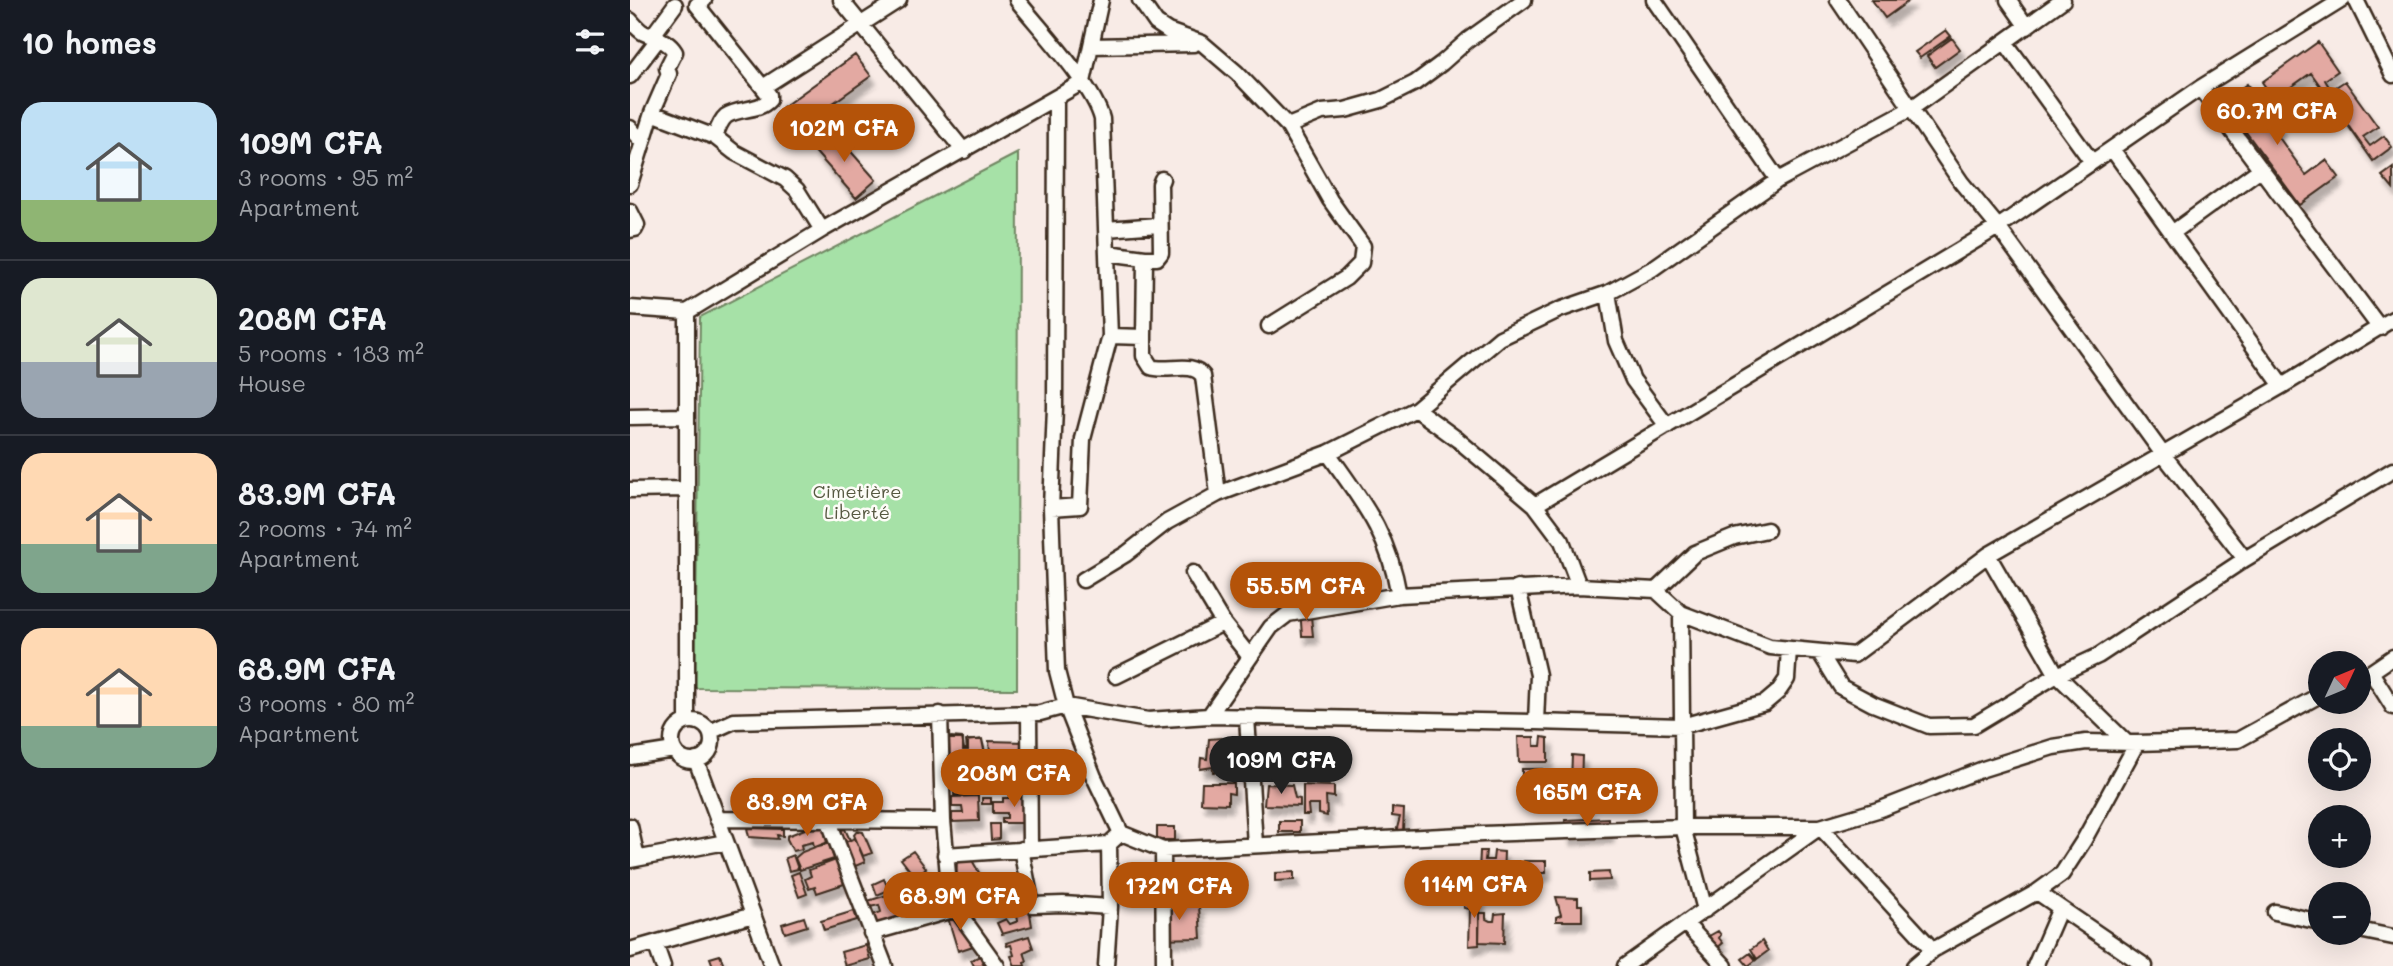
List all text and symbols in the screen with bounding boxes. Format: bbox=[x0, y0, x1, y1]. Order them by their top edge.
text: 10 homes bbox=[21, 22, 157, 62]
icon: filters bbox=[571, 23, 609, 61]
pin: 60.7M CFA bbox=[2197, 88, 2357, 147]
text: 60.7M CFA bbox=[2216, 95, 2338, 125]
pin: 102M CFA bbox=[772, 104, 916, 164]
text: 102M CFA bbox=[789, 112, 899, 142]
text: 109M CFA bbox=[238, 122, 383, 162]
icon: home bbox=[77, 130, 161, 214]
text: 3 rooms · 95 m² bbox=[238, 162, 413, 192]
text: Apartment bbox=[238, 192, 360, 222]
text: 208M CFA bbox=[238, 298, 387, 338]
icon: home bbox=[77, 306, 161, 390]
text: 5 rooms · 183 m² bbox=[238, 338, 424, 368]
text: House bbox=[238, 368, 306, 398]
text: 83.9M CFA bbox=[238, 473, 396, 513]
park label: Cimetière Liberté bbox=[813, 479, 901, 524]
icon: home bbox=[77, 481, 161, 565]
text: 2 rooms · 74 m² bbox=[238, 513, 412, 543]
text: Apartment bbox=[238, 543, 360, 573]
pin: 55.5M CFA bbox=[1226, 562, 1386, 622]
text: 55.5M CFA bbox=[1246, 570, 1366, 600]
text: 68.9M CFA bbox=[238, 648, 397, 688]
north arrow bbox=[2308, 651, 2371, 714]
map controls bbox=[2308, 651, 2371, 945]
icon: home bbox=[77, 656, 161, 740]
text: 3 rooms · 80 m² bbox=[238, 688, 414, 718]
text: Apartment bbox=[238, 718, 360, 748]
button: locate bbox=[2308, 728, 2371, 791]
pin: 109M CFA bbox=[1209, 736, 1353, 796]
text: 109M CFA bbox=[1225, 744, 1337, 774]
pin: 208M CFA bbox=[942, 750, 1086, 809]
text: 208M CFA bbox=[957, 757, 1071, 787]
pin: 165M CFA bbox=[1515, 768, 1659, 828]
text: 165M CFA bbox=[1532, 776, 1642, 806]
pin: 83.9M CFA bbox=[727, 778, 887, 838]
text: 83.9M CFA bbox=[746, 786, 868, 816]
button: + bbox=[2308, 805, 2371, 868]
pin: 114M CFA bbox=[1402, 860, 1546, 920]
pin: 172M CFA bbox=[1107, 862, 1251, 922]
text: 114M CFA bbox=[1420, 868, 1528, 898]
text: 172M CFA bbox=[1125, 870, 1233, 900]
pin: 68.9M CFA bbox=[880, 872, 1040, 932]
text: 68.9M CFA bbox=[899, 880, 1021, 910]
button: − bbox=[2308, 882, 2371, 945]

